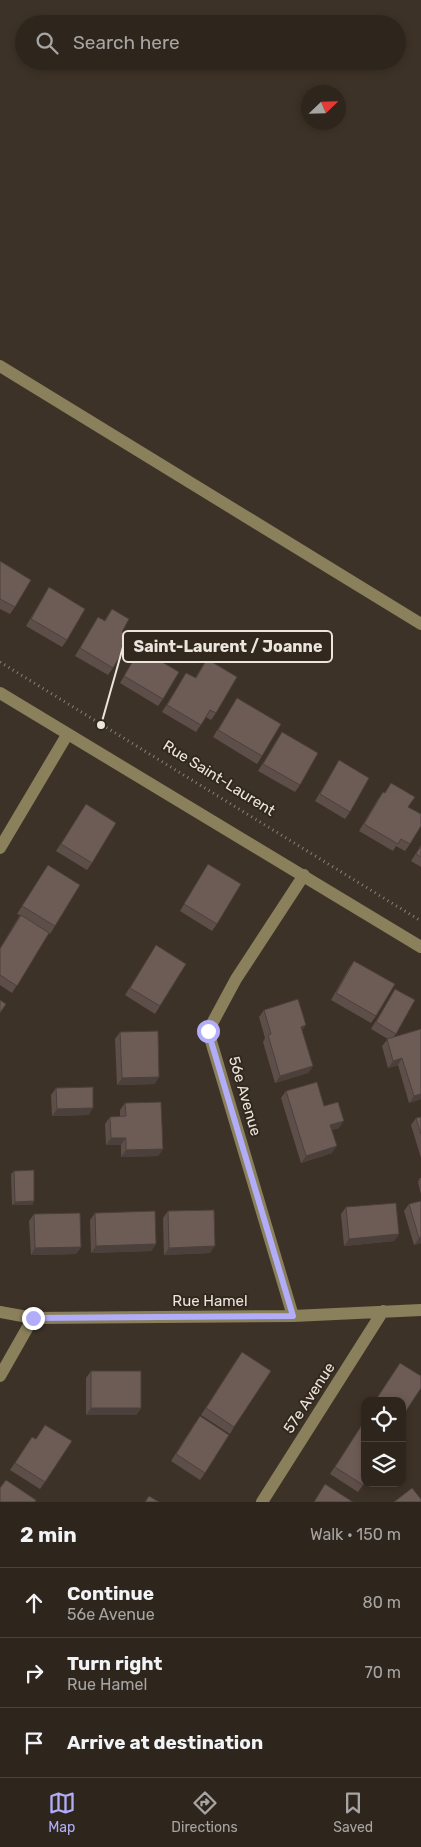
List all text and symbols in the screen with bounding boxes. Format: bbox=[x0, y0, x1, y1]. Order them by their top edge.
search box bbox=[15, 15, 406, 70]
icon: search bbox=[33, 29, 61, 57]
text: Search here bbox=[73, 31, 180, 54]
north arrow bbox=[301, 85, 346, 130]
callout: Saint-Laurent / Joanne bbox=[123, 631, 332, 662]
text: Saint-Laurent / Joanne bbox=[134, 637, 322, 656]
street label: Rue Saint-Laurent bbox=[160, 736, 278, 820]
route start bbox=[197, 1020, 220, 1043]
street label: 56e Avenue bbox=[225, 1054, 265, 1138]
street label: Rue Hamel bbox=[172, 1292, 248, 1310]
route end bbox=[22, 1307, 45, 1330]
street label: 57e Avenue bbox=[279, 1359, 339, 1437]
map controls bbox=[361, 1397, 406, 1487]
button: locate bbox=[361, 1397, 406, 1442]
button: layers bbox=[361, 1442, 406, 1487]
text: 2 min bbox=[20, 1522, 77, 1547]
text: Walk · 150 m bbox=[310, 1525, 401, 1544]
text: Continue bbox=[67, 1582, 154, 1605]
icon: ahead bbox=[20, 1589, 48, 1617]
text: 80 m bbox=[363, 1593, 401, 1612]
text: 56e Avenue bbox=[67, 1605, 155, 1624]
text: Turn right bbox=[67, 1652, 162, 1675]
icon: right bbox=[20, 1659, 48, 1687]
text: 70 m bbox=[364, 1663, 401, 1682]
text: Rue Hamel bbox=[67, 1675, 147, 1694]
icon: arrive bbox=[20, 1729, 48, 1757]
text: Arrive at destination bbox=[67, 1731, 263, 1754]
tab: Map bbox=[48, 1789, 76, 1836]
tab: Directions bbox=[171, 1789, 238, 1836]
tab: Saved bbox=[333, 1789, 373, 1836]

